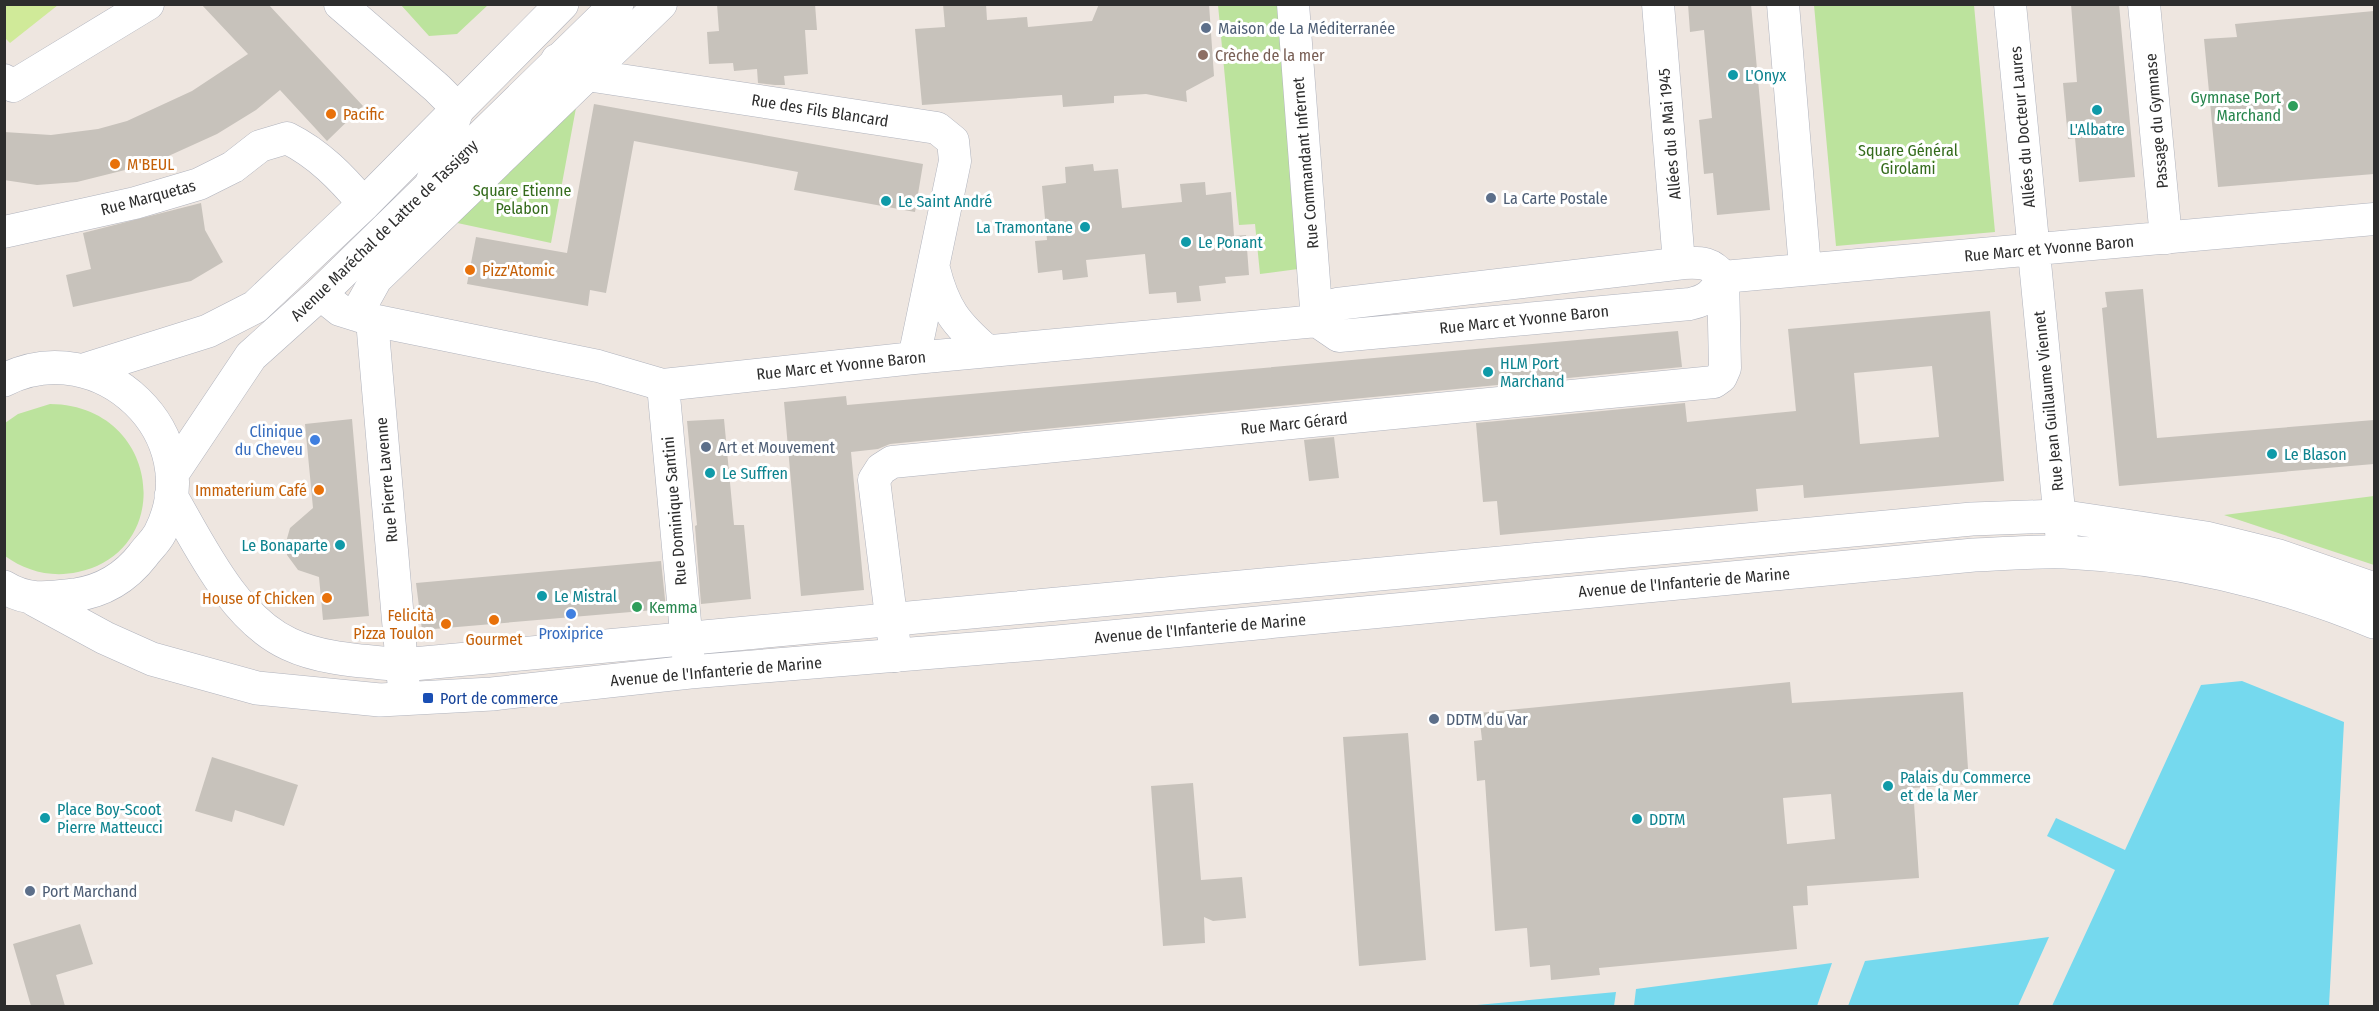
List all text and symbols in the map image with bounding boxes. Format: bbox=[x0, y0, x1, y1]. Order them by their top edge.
place label: Maison de La Méditerranée bbox=[1218, 19, 1395, 38]
marker: Maison de La Méditerranée bbox=[1199, 21, 1213, 35]
street label: Allées du Docteur Laures bbox=[2006, 45, 2039, 209]
place label: Crèche de la mer bbox=[1215, 46, 1325, 65]
marker: Crèche de la mer bbox=[1196, 48, 1210, 62]
street label: Passage du Gymnase bbox=[2141, 53, 2172, 189]
place label: L'Onyx bbox=[1745, 66, 1786, 85]
street label: Allées du 8 Mai 1945 bbox=[1654, 68, 1685, 200]
marker: L'Onyx bbox=[1726, 68, 1740, 82]
street label: Rue Commandant Infernet bbox=[1288, 76, 1322, 250]
place label: Gymnase Port Marchand bbox=[2191, 88, 2282, 125]
street label: Rue des Fils Blancard bbox=[750, 90, 890, 131]
marker: Gymnase Port Marchand bbox=[2286, 99, 2300, 113]
marker: L'Albatre bbox=[2090, 103, 2104, 117]
place label: Pacific bbox=[343, 105, 385, 124]
marker: Pacific bbox=[324, 107, 338, 121]
place label: L'Albatre bbox=[2069, 120, 2125, 139]
street label: Avenue Maréchal de Lattre de Tassigny bbox=[287, 135, 482, 325]
park label: Square Général Girolami bbox=[1858, 141, 1958, 178]
place label: M'BEUL bbox=[127, 155, 174, 174]
marker: M'BEUL bbox=[108, 157, 122, 171]
street label: Rue Marquetas bbox=[99, 176, 198, 219]
park label: Square Etienne Pelabon bbox=[473, 181, 571, 218]
place label: La Carte Postale bbox=[1503, 189, 1608, 208]
marker: La Carte Postale bbox=[1484, 191, 1498, 205]
place label: Le Saint André bbox=[898, 192, 992, 211]
marker: Le Saint André bbox=[879, 194, 893, 208]
place label: La Tramontane bbox=[976, 218, 1073, 237]
marker: La Tramontane bbox=[1078, 220, 1092, 234]
street label: Rue Marc et Yvonne Baron bbox=[1963, 232, 2135, 265]
place label: Le Ponant bbox=[1198, 233, 1263, 252]
marker: Le Ponant bbox=[1179, 235, 1193, 249]
place label: Pizz'Atomic bbox=[482, 261, 555, 280]
marker: Pizz'Atomic bbox=[463, 263, 477, 277]
street label: Rue Marc et Yvonne Baron bbox=[1438, 301, 1610, 338]
street label: Rue Jean Guillaume Viennet bbox=[2030, 309, 2067, 492]
street label: Rue Marc et Yvonne Baron bbox=[755, 347, 927, 384]
place label: HLM Port Marchand bbox=[1500, 354, 1564, 391]
marker: HLM Port Marchand bbox=[1481, 365, 1495, 379]
street label: Rue Marc Gérard bbox=[1240, 408, 1348, 439]
street label: Rue Pierre Lavenne bbox=[372, 416, 401, 543]
place label: Clinique du Cheveu bbox=[235, 422, 303, 459]
marker: Clinique du Cheveu bbox=[308, 433, 322, 447]
street label: Rue Dominique Santini bbox=[659, 436, 690, 586]
place label: Art et Mouvement bbox=[718, 438, 836, 457]
marker: Art et Mouvement bbox=[699, 440, 713, 454]
place label: Le Blason bbox=[2284, 445, 2347, 464]
marker: Le Blason bbox=[2265, 447, 2279, 461]
place label: Le Suffren bbox=[722, 464, 788, 483]
marker: Le Suffren bbox=[703, 466, 717, 480]
place label: Immaterium Café bbox=[195, 481, 307, 500]
marker: Immaterium Café bbox=[312, 483, 326, 497]
place label: Le Bonaparte bbox=[241, 536, 328, 555]
marker: Le Bonaparte bbox=[333, 538, 347, 552]
street label: Avenue de l'Infanterie de Marine bbox=[1577, 564, 1791, 601]
place label: Le Mistral bbox=[554, 587, 617, 606]
place label: House of Chicken bbox=[202, 589, 315, 608]
marker: Le Mistral bbox=[535, 589, 549, 603]
marker: House of Chicken bbox=[320, 591, 334, 605]
place label: Kemma bbox=[649, 598, 698, 617]
marker: Kemma bbox=[630, 600, 644, 614]
place label: Felicità Pizza Toulon bbox=[353, 606, 434, 643]
marker: Proxiprice bbox=[564, 607, 578, 621]
street label: Avenue de l'Infanterie de Marine bbox=[1093, 610, 1307, 647]
marker: Gourmet bbox=[487, 613, 501, 627]
marker: Felicità Pizza Toulon bbox=[439, 617, 453, 631]
place label: Proxiprice bbox=[538, 624, 604, 643]
place label: Gourmet bbox=[466, 630, 523, 649]
street label: Avenue de l'Infanterie de Marine bbox=[609, 653, 823, 690]
place label: Port de commerce bbox=[440, 689, 558, 708]
marker: Port de commerce bbox=[421, 691, 435, 705]
place label: DDTM du Var bbox=[1446, 710, 1528, 729]
marker: DDTM du Var bbox=[1427, 712, 1441, 726]
place label: Palais du Commerce et de la Mer bbox=[1900, 768, 2031, 805]
marker: Palais du Commerce et de la Mer bbox=[1881, 779, 1895, 793]
place label: Place Boy-Scoot Pierre Matteucci bbox=[57, 800, 163, 837]
place label: DDTM bbox=[1649, 810, 1686, 829]
marker: Place Boy-Scoot Pierre Matteucci bbox=[38, 811, 52, 825]
marker: DDTM bbox=[1630, 812, 1644, 826]
place label: Port Marchand bbox=[42, 882, 137, 901]
marker: Port Marchand bbox=[23, 884, 37, 898]

